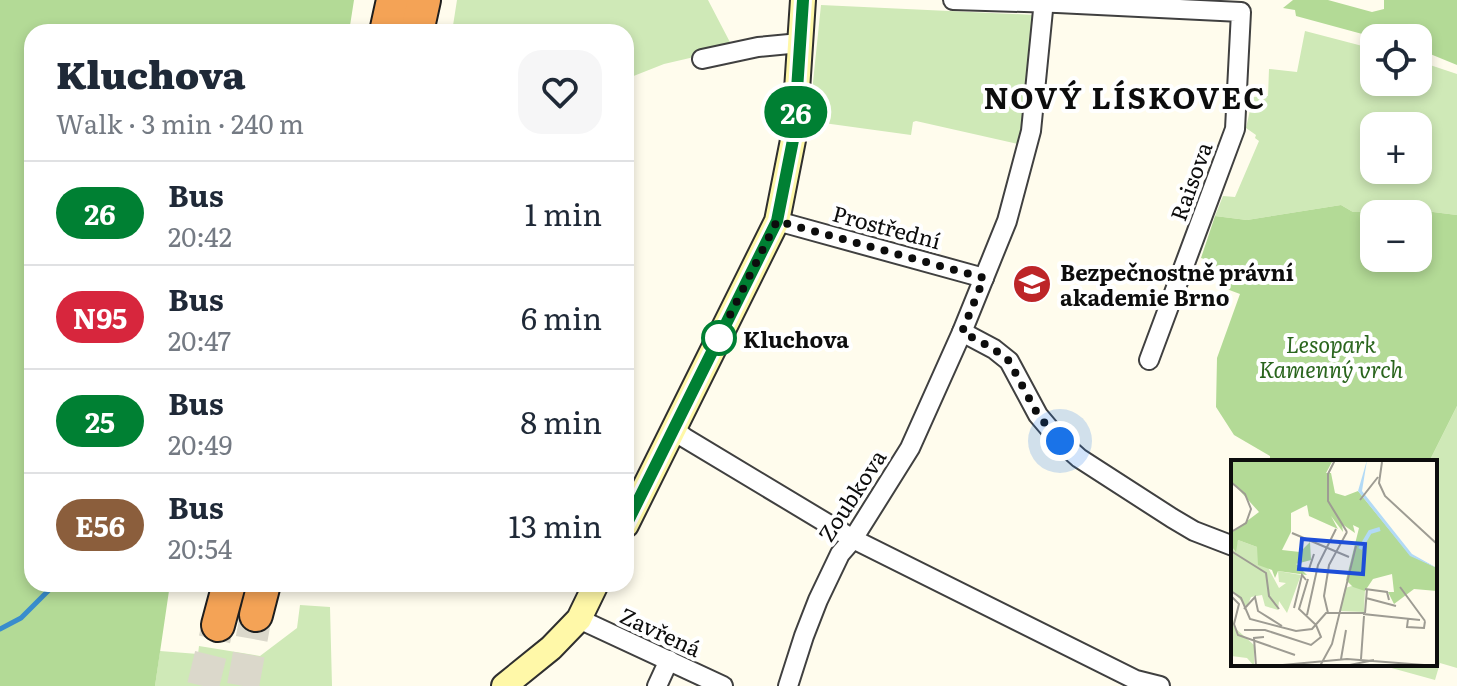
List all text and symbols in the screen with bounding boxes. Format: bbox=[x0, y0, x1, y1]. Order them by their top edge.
map controls bbox=[1360, 24, 1432, 272]
button: locate bbox=[1360, 24, 1432, 96]
text: Kluchova bbox=[56, 44, 245, 101]
button: heart bbox=[518, 50, 602, 134]
district label: NOVÝ LÍSKOVEC bbox=[983, 74, 1267, 118]
line badge: 26 bbox=[760, 86, 832, 138]
text: 26 bbox=[780, 91, 812, 133]
text: Walk · 3 min · 240 m bbox=[56, 103, 304, 142]
button: + bbox=[1360, 112, 1432, 184]
street label: Raisova bbox=[1160, 137, 1220, 225]
text: Bus bbox=[168, 172, 224, 216]
text: 1 min bbox=[525, 191, 602, 235]
text: 26 bbox=[84, 192, 116, 234]
street label: Prostřední bbox=[829, 196, 945, 256]
button: − bbox=[1360, 200, 1432, 272]
text: 20:42 bbox=[168, 216, 232, 255]
place label: Bezpečnostně právní akademie Brno bbox=[1060, 255, 1294, 313]
school or university icon: Bezpečnostně právní akademie Brno bbox=[1011, 263, 1053, 305]
text: Bus bbox=[168, 276, 224, 320]
text: 6 min bbox=[521, 295, 602, 339]
text: N95 bbox=[73, 296, 127, 338]
text: 20:47 bbox=[168, 320, 231, 359]
marker: Kluchova bbox=[702, 321, 736, 355]
place label: Kluchova bbox=[743, 322, 849, 355]
park label: Lesopark Kamenný vrch bbox=[1259, 327, 1403, 385]
text: Bus bbox=[168, 380, 224, 424]
text: 8 min bbox=[521, 399, 602, 443]
text: 25 bbox=[85, 400, 115, 442]
your location bbox=[1040, 421, 1080, 461]
text: 20:49 bbox=[168, 424, 232, 463]
street label: Zoubkova bbox=[809, 442, 893, 548]
inset map bbox=[1231, 460, 1437, 666]
text: Bus bbox=[168, 484, 224, 528]
text: 13 min bbox=[509, 503, 602, 547]
text: E56 bbox=[75, 504, 125, 546]
text: 20:54 bbox=[168, 528, 232, 567]
street label: Zavřená bbox=[615, 598, 707, 664]

